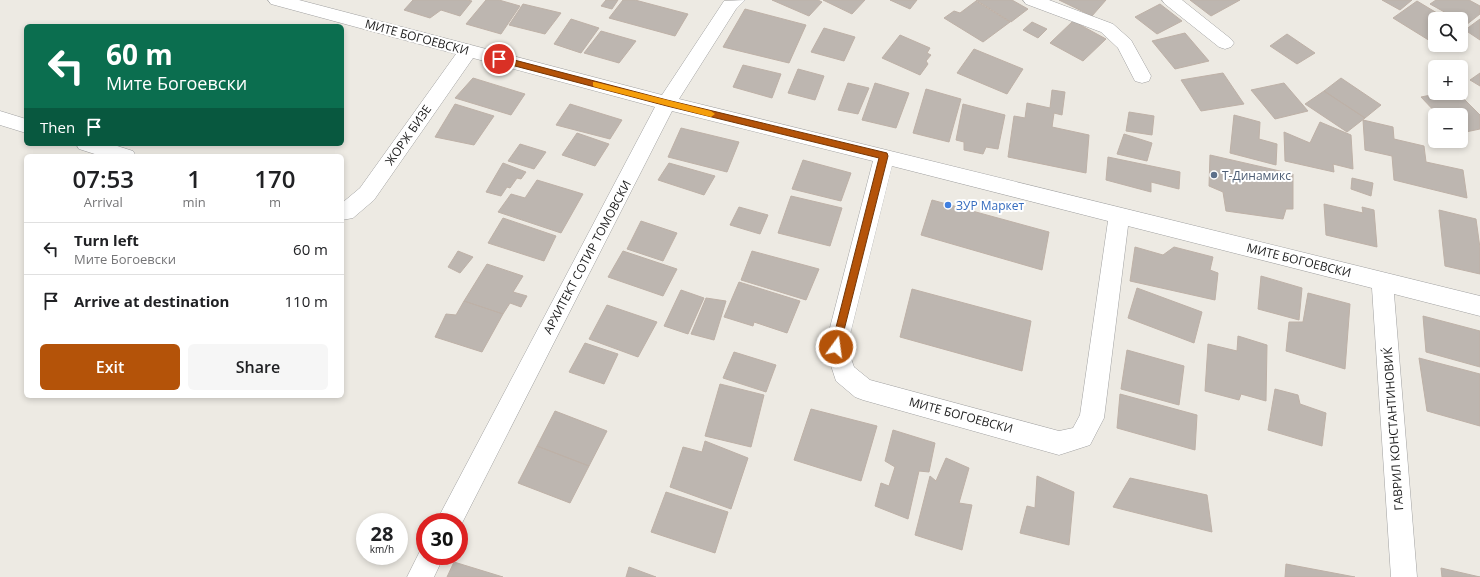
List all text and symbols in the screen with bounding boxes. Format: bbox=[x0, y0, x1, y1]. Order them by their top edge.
map controls bbox=[1428, 12, 1468, 148]
button: search bbox=[1428, 12, 1468, 52]
street label: МИТЕ БОГОЕВСКИ bbox=[363, 15, 471, 59]
text: 60 m bbox=[106, 35, 173, 73]
icon: left bbox=[40, 40, 92, 92]
pin bbox=[482, 42, 516, 76]
icon: arrive bbox=[488, 48, 510, 70]
button: + bbox=[1428, 60, 1468, 100]
text: Мите Богоевски bbox=[106, 71, 247, 95]
street label: ЖОРЖ БИЗЕ bbox=[381, 101, 435, 169]
button: − bbox=[1428, 108, 1468, 148]
icon: arrive bbox=[83, 116, 105, 138]
text: Then bbox=[40, 117, 75, 137]
text: 07:53 bbox=[73, 162, 134, 195]
text: 1 bbox=[187, 162, 201, 195]
text: 170 bbox=[254, 162, 295, 195]
place label: Т-Динамикс bbox=[1222, 167, 1291, 184]
marker: Т-Динамикс bbox=[1209, 170, 1219, 180]
street label: АРХИТЕКТ СОТИР ТОМОВСКИ bbox=[539, 177, 635, 337]
text: Arrival bbox=[84, 193, 123, 211]
text: min bbox=[183, 193, 206, 211]
text: m bbox=[269, 193, 281, 211]
place label: ЗУР Маркет bbox=[956, 197, 1024, 214]
marker: ЗУР Маркет bbox=[943, 200, 953, 210]
text: Turn left bbox=[74, 230, 139, 250]
icon: left bbox=[40, 238, 62, 260]
text: 60 m bbox=[293, 239, 328, 259]
street label: МИТЕ БОГОЕВСКИ bbox=[1245, 239, 1353, 281]
text: Мите Богоевски bbox=[74, 250, 176, 268]
icon: arrive bbox=[40, 290, 62, 312]
text: Arrive at destination bbox=[74, 291, 229, 311]
text: 110 m bbox=[284, 291, 328, 311]
position arrow bbox=[815, 326, 857, 368]
button: Exit bbox=[40, 344, 180, 390]
button: Share bbox=[188, 344, 328, 390]
street label: ГАВРИЛ КОНСТАНТИНОВИЌ bbox=[1379, 346, 1407, 511]
street label: МИТЕ БОГОЕВСКИ bbox=[907, 393, 1015, 437]
speed limit sign: 30 bbox=[416, 513, 468, 565]
text: 28 bbox=[371, 520, 393, 547]
text: km/h bbox=[370, 542, 394, 556]

